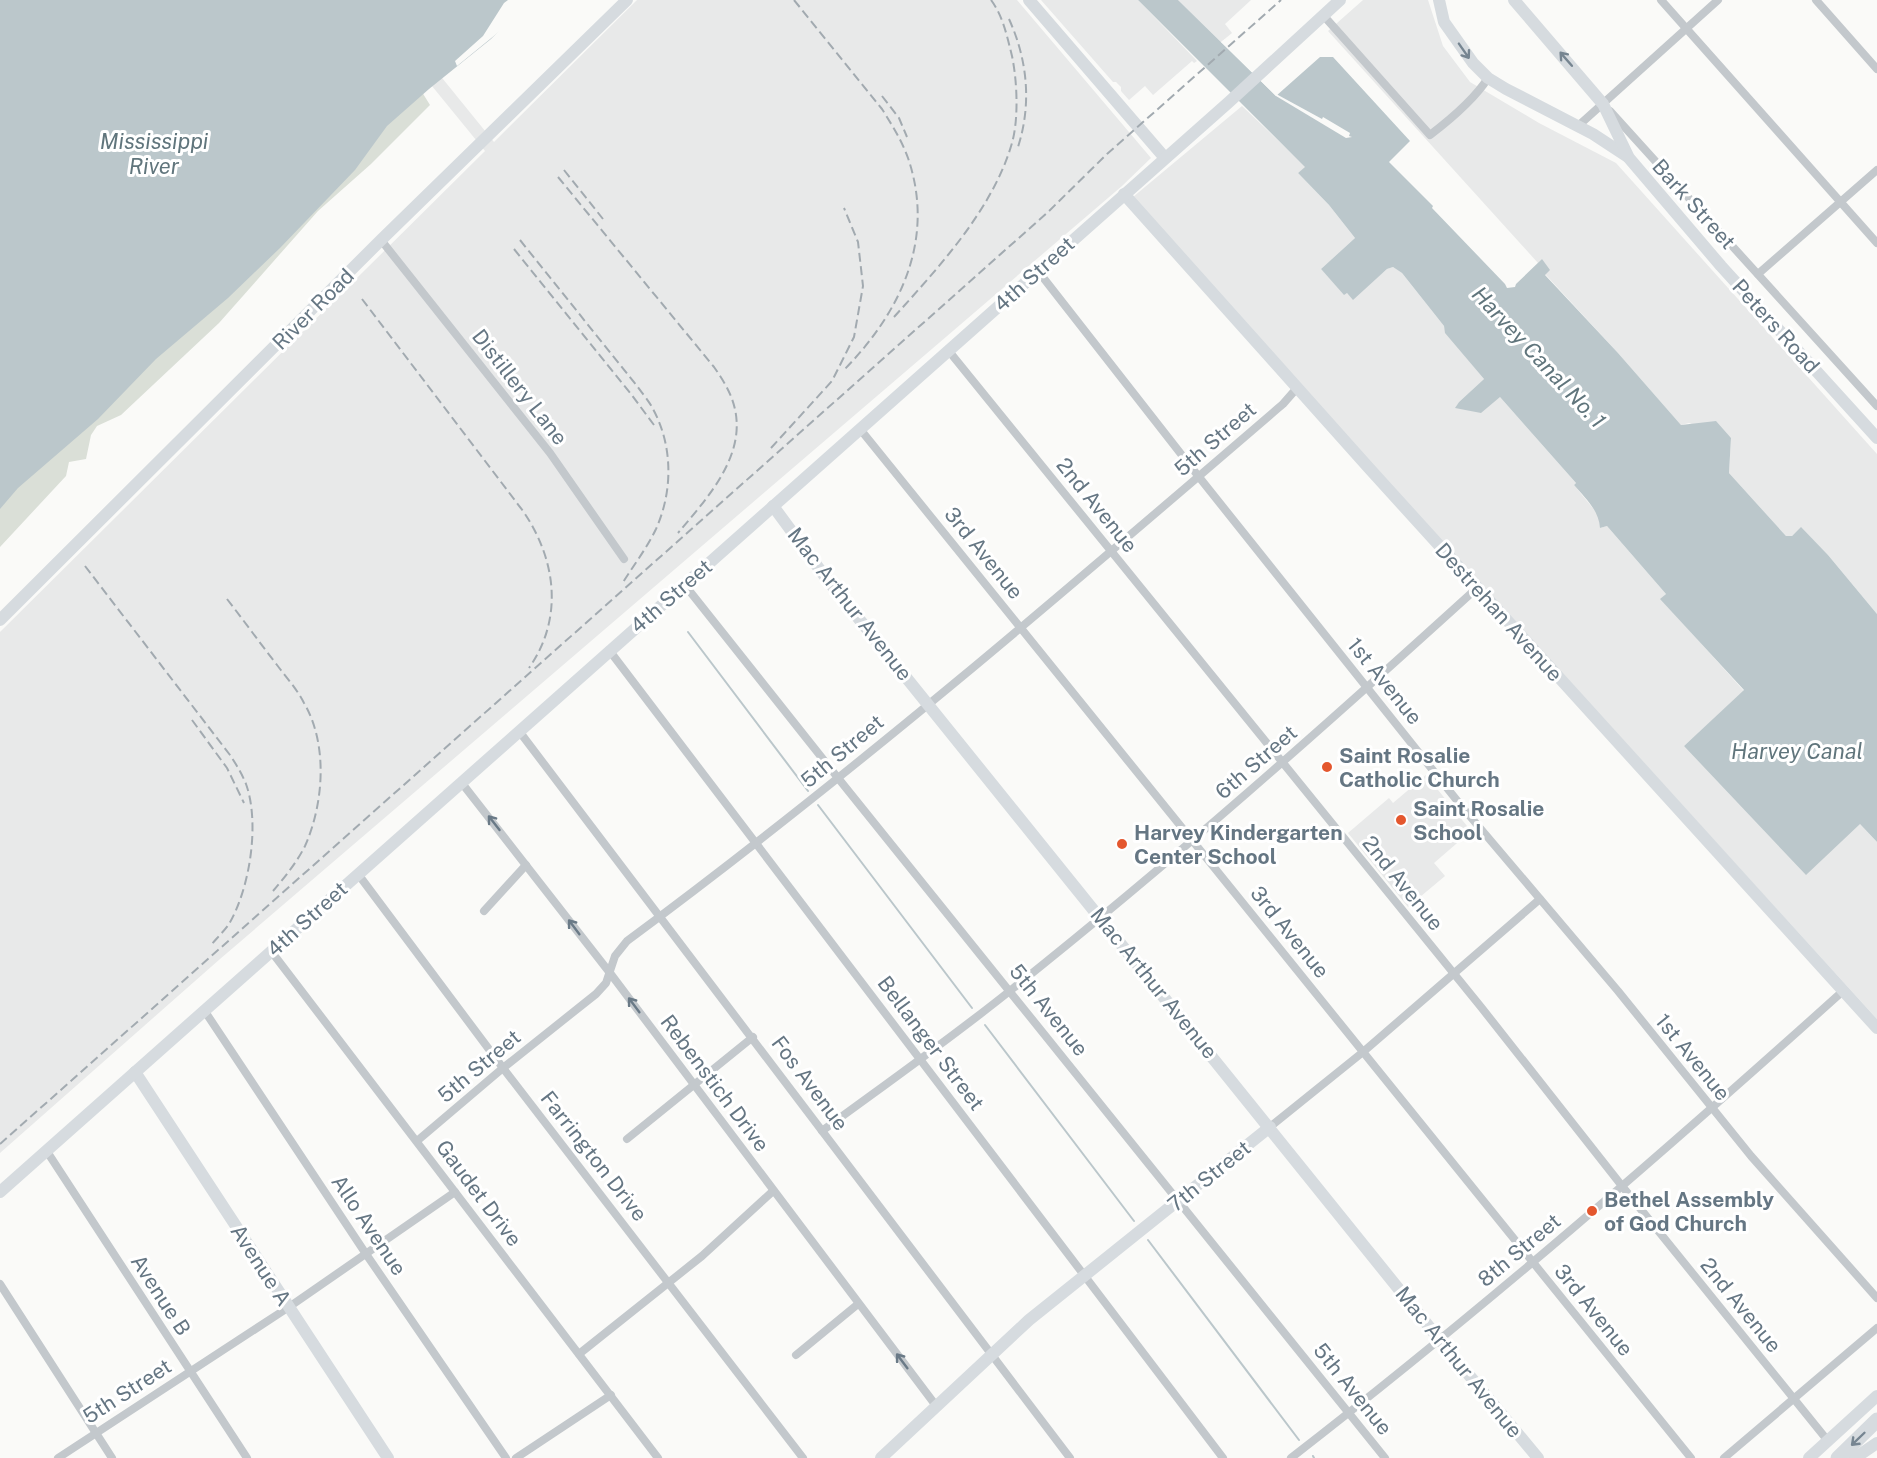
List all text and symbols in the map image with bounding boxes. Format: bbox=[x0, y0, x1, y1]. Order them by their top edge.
one-way arrow bbox=[1458, 43, 1470, 59]
one-way arrow bbox=[1559, 51, 1572, 67]
water label: Mississippi River bbox=[100, 128, 209, 179]
street label: Bark Street bbox=[1647, 154, 1741, 254]
street label: 4th Street bbox=[989, 231, 1079, 317]
street label: River Road bbox=[267, 263, 359, 355]
street label: Peters Road bbox=[1727, 274, 1825, 378]
water label: Harvey Canal No. 1 bbox=[1467, 281, 1611, 433]
street label: Distillery Lane bbox=[467, 324, 573, 450]
street label: 5th Street bbox=[1169, 397, 1261, 481]
street label: 2nd Avenue bbox=[1051, 453, 1143, 557]
street label: 3rd Avenue bbox=[939, 502, 1029, 604]
street label: Mac Arthur Avenue bbox=[782, 522, 918, 686]
street label: Destrehan Avenue bbox=[1430, 538, 1568, 686]
street label: 4th Street bbox=[625, 554, 717, 638]
street label: 1st Avenue bbox=[1342, 633, 1428, 729]
street label: 5th Street bbox=[796, 709, 888, 793]
street label: 6th Street bbox=[1210, 720, 1302, 804]
water label: Harvey Canal bbox=[1731, 738, 1863, 764]
place label: Saint Rosalie Catholic Church bbox=[1339, 743, 1500, 792]
marker: Saint Rosalie Catholic Church bbox=[1320, 760, 1334, 774]
place label: Saint Rosalie School bbox=[1413, 796, 1544, 845]
marker: Saint Rosalie School bbox=[1394, 813, 1408, 827]
one-way arrow bbox=[487, 815, 500, 831]
place label: Harvey Kindergarten Center School bbox=[1134, 820, 1343, 869]
street label: 2nd Avenue bbox=[1357, 831, 1449, 935]
marker: Harvey Kindergarten Center School bbox=[1115, 837, 1129, 851]
street label: 4th Street bbox=[262, 876, 352, 962]
street label: 3rd Avenue bbox=[1245, 881, 1335, 983]
street label: Mac Arthur Avenue bbox=[1085, 902, 1223, 1064]
one-way arrow bbox=[568, 919, 580, 935]
street label: 5th Avenue bbox=[1004, 959, 1094, 1061]
street label: Bellanger Street bbox=[872, 971, 990, 1115]
one-way arrow bbox=[627, 997, 640, 1013]
street label: 1st Avenue bbox=[1650, 1009, 1736, 1105]
street label: Rebenstich Drive bbox=[655, 1010, 775, 1156]
street label: 5th Street bbox=[433, 1024, 525, 1108]
street label: Fos Avenue bbox=[766, 1031, 854, 1135]
street label: Farrington Drive bbox=[535, 1086, 653, 1226]
street label: Gaudet Drive bbox=[431, 1135, 527, 1251]
street label: 7th Street bbox=[1163, 1135, 1255, 1217]
street label: Allo Avenue bbox=[326, 1170, 412, 1280]
place label: Bethel Assembly of God Church bbox=[1604, 1187, 1774, 1236]
marker: Bethel Assembly of God Church bbox=[1585, 1204, 1599, 1218]
street label: 8th Street bbox=[1473, 1208, 1565, 1292]
street label: Avenue A bbox=[225, 1220, 297, 1310]
street label: Avenue B bbox=[126, 1250, 196, 1340]
street label: 2nd Avenue bbox=[1695, 1253, 1787, 1357]
street label: 3rd Avenue bbox=[1549, 1259, 1639, 1361]
street label: Mac Arthur Avenue bbox=[1390, 1281, 1528, 1443]
street label: 5th Avenue bbox=[1308, 1338, 1398, 1440]
street label: 5th Street bbox=[78, 1353, 176, 1429]
one-way arrow bbox=[895, 1353, 908, 1369]
one-way arrow bbox=[1850, 1432, 1865, 1446]

